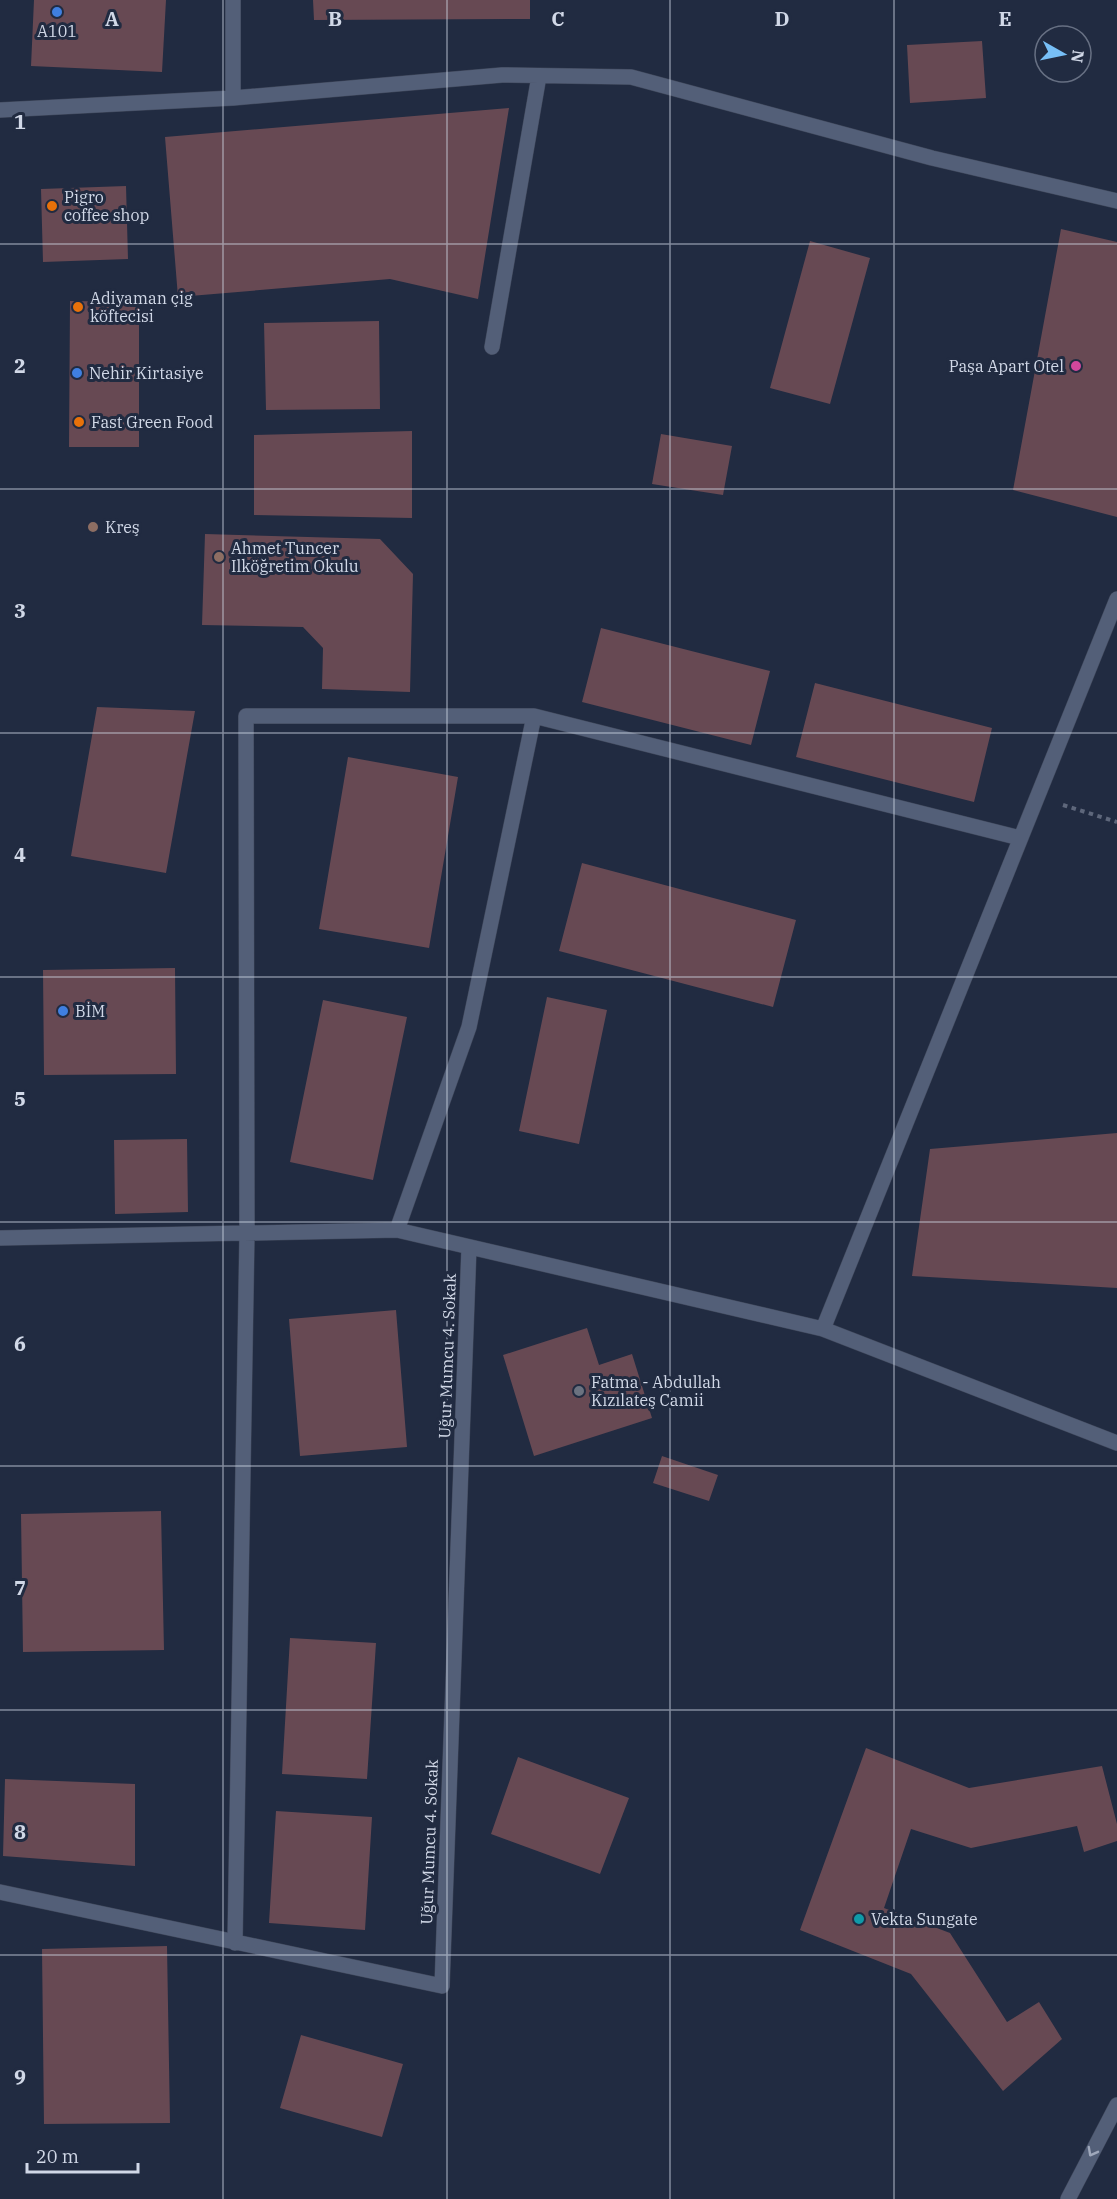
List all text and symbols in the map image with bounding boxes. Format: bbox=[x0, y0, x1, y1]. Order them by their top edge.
marker: A101 bbox=[50, 5, 64, 19]
text: A bbox=[105, 5, 119, 32]
text: B bbox=[328, 5, 342, 32]
text: C bbox=[551, 5, 565, 32]
text: D bbox=[774, 5, 790, 32]
text: E bbox=[998, 5, 1012, 32]
place label: A101 bbox=[37, 21, 77, 41]
north arrow bbox=[1033, 24, 1093, 84]
text: N bbox=[1067, 49, 1089, 64]
text: 1 bbox=[14, 108, 26, 135]
place label: Pigro coffee shop bbox=[64, 187, 150, 225]
marker: Pigro coffee shop bbox=[45, 199, 59, 213]
place label: Adiyaman çig köftecisi bbox=[90, 288, 193, 326]
marker: Adiyaman çig köftecisi bbox=[71, 300, 85, 314]
text: 2 bbox=[14, 352, 26, 379]
place label: Paşa Apart Otel bbox=[949, 356, 1064, 376]
marker: Paşa Apart Otel bbox=[1069, 359, 1083, 373]
place label: Nehir Kirtasiye bbox=[89, 363, 204, 383]
marker: Nehir Kirtasiye bbox=[70, 366, 84, 380]
place label: Fast Green Food bbox=[91, 412, 214, 432]
marker: Fast Green Food bbox=[72, 415, 86, 429]
place label: Kreş bbox=[105, 517, 140, 537]
marker: Kreş bbox=[86, 520, 100, 534]
place label: Ahmet Tuncer Ilköğretim Okulu bbox=[231, 538, 359, 576]
marker: Ahmet Tuncer Ilköğretim Okulu bbox=[212, 550, 226, 564]
text: 3 bbox=[14, 597, 26, 624]
text: 4 bbox=[14, 841, 26, 868]
place label: BİM bbox=[75, 1001, 105, 1021]
marker: BİM bbox=[56, 1004, 70, 1018]
text: 5 bbox=[14, 1085, 26, 1112]
street label: Uğur Mumcu 4. Sokak bbox=[434, 1272, 460, 1439]
text: 6 bbox=[14, 1330, 26, 1357]
place label: Fatma - Abdullah Kızılateş Camii bbox=[591, 1372, 721, 1410]
marker: Fatma - Abdullah Kızılateş Camii bbox=[572, 1384, 586, 1398]
text: 7 bbox=[14, 1574, 26, 1601]
street label: Uğur Mumcu 4. Sokak bbox=[416, 1758, 442, 1925]
text: 8 bbox=[14, 1818, 26, 1845]
place label: Vekta Sungate bbox=[871, 1909, 978, 1929]
marker: Vekta Sungate bbox=[852, 1912, 866, 1926]
text: 9 bbox=[14, 2063, 26, 2090]
scale bar bbox=[27, 2136, 138, 2174]
text: 20 m bbox=[36, 2145, 79, 2168]
one-way arrow bbox=[1088, 2146, 1099, 2156]

